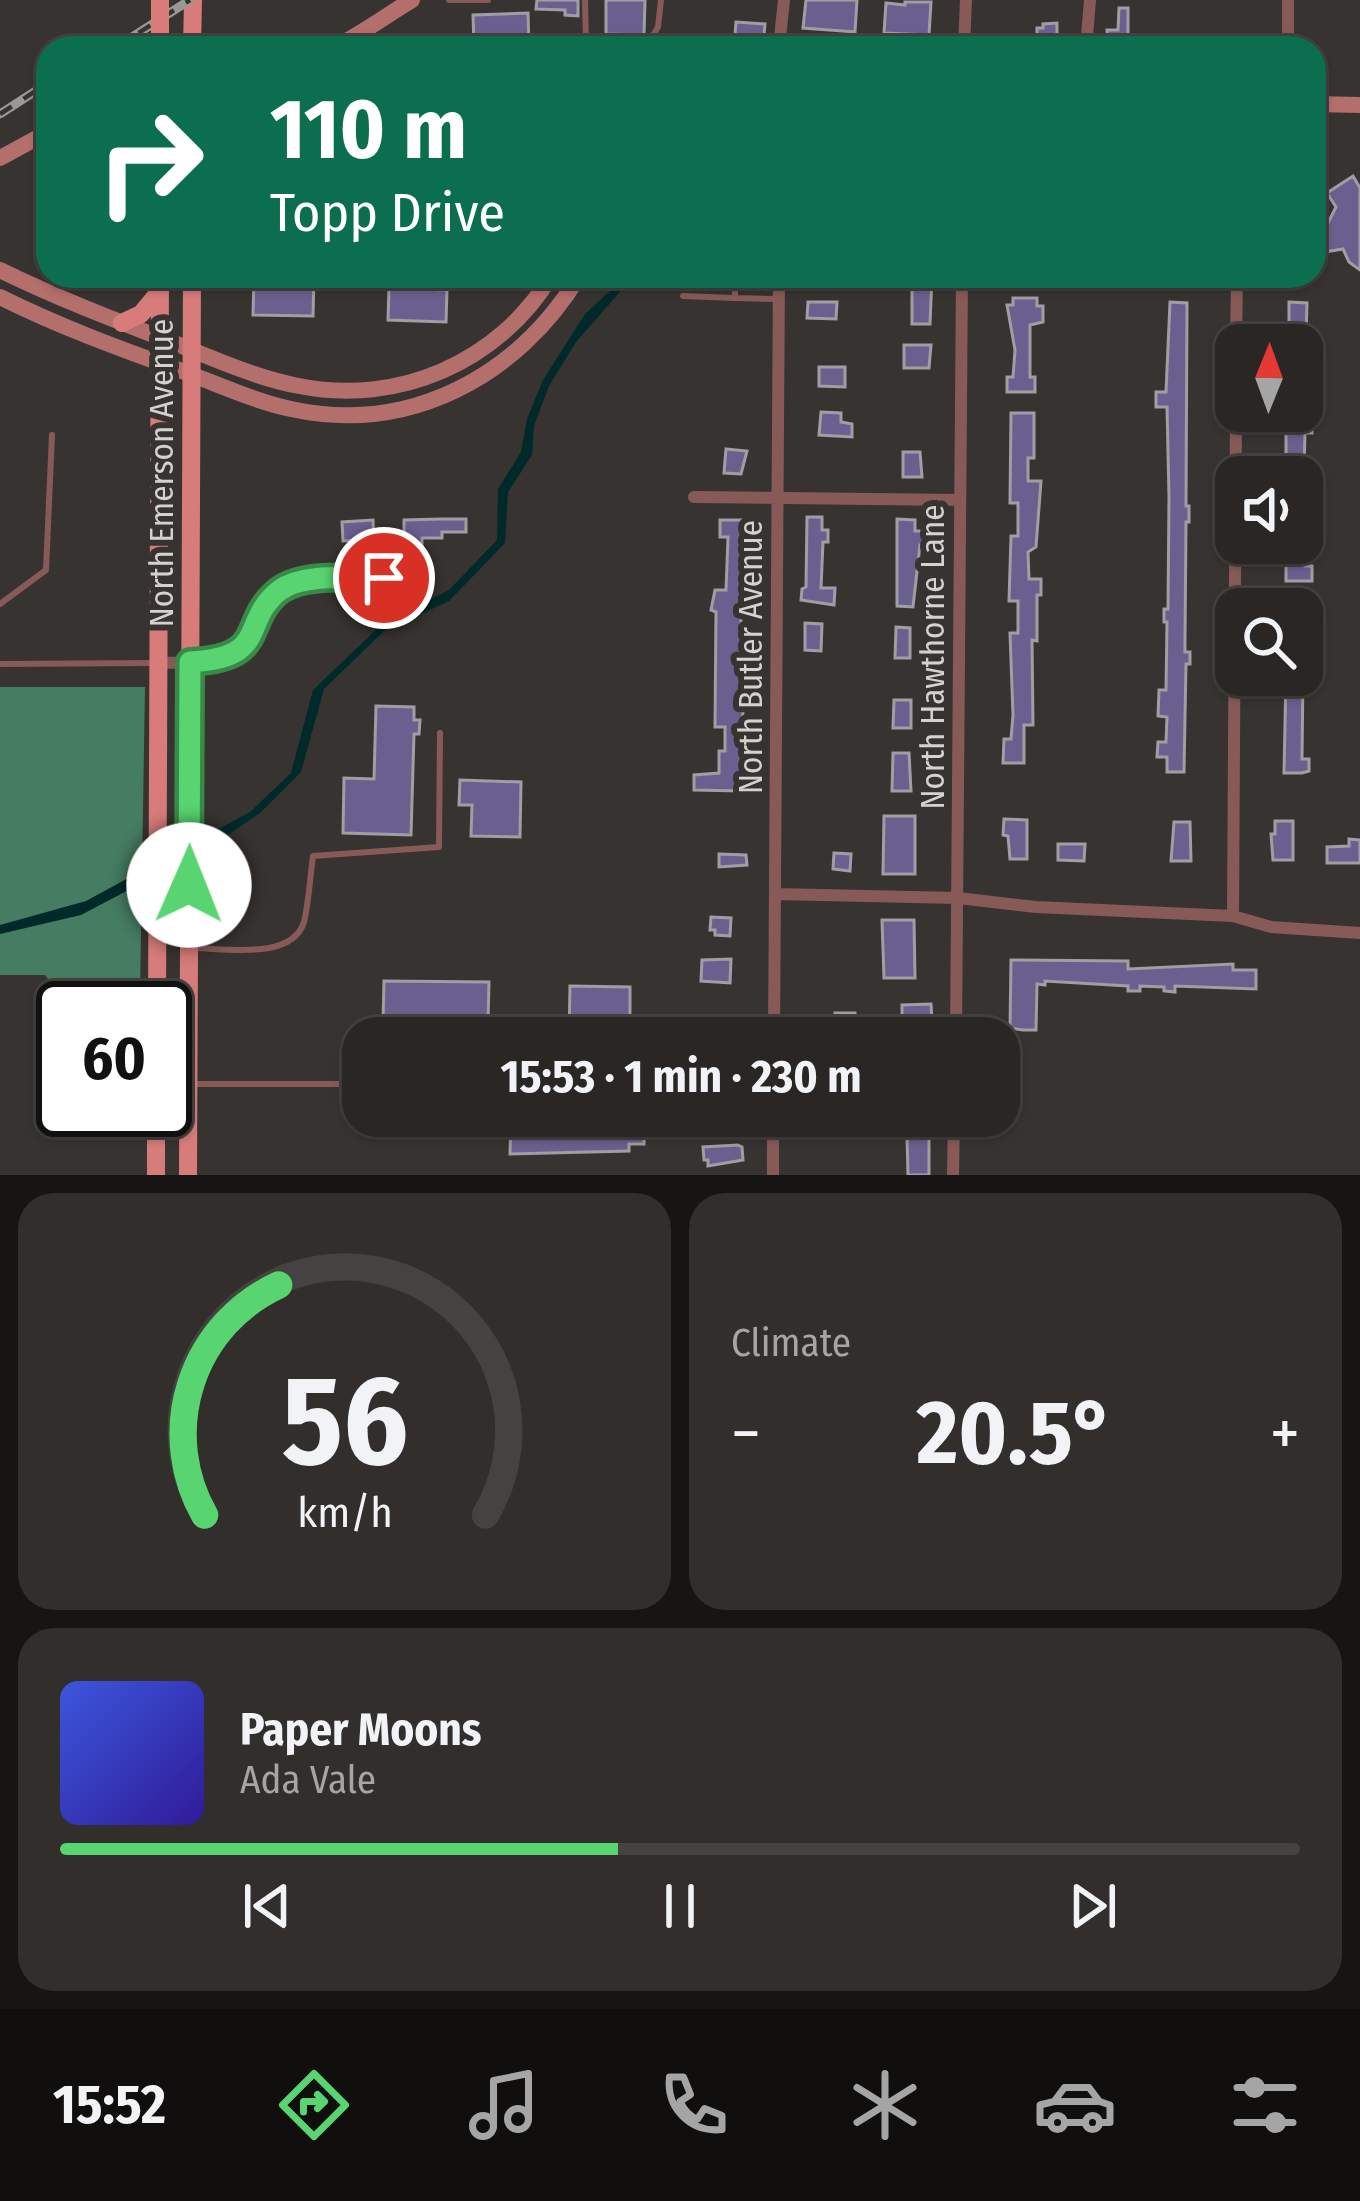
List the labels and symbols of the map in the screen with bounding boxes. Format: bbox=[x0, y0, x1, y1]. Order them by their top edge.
street label: North Emerson Avenue bbox=[142, 319, 182, 627]
north arrow bbox=[1215, 324, 1323, 432]
street label: North Hawthorne Lane bbox=[913, 504, 953, 810]
street label: North Butler Avenue bbox=[731, 520, 771, 794]
pin bbox=[333, 527, 435, 629]
position arrow bbox=[126, 822, 252, 948]
speed limit sign: 60 bbox=[36, 981, 192, 1137]

